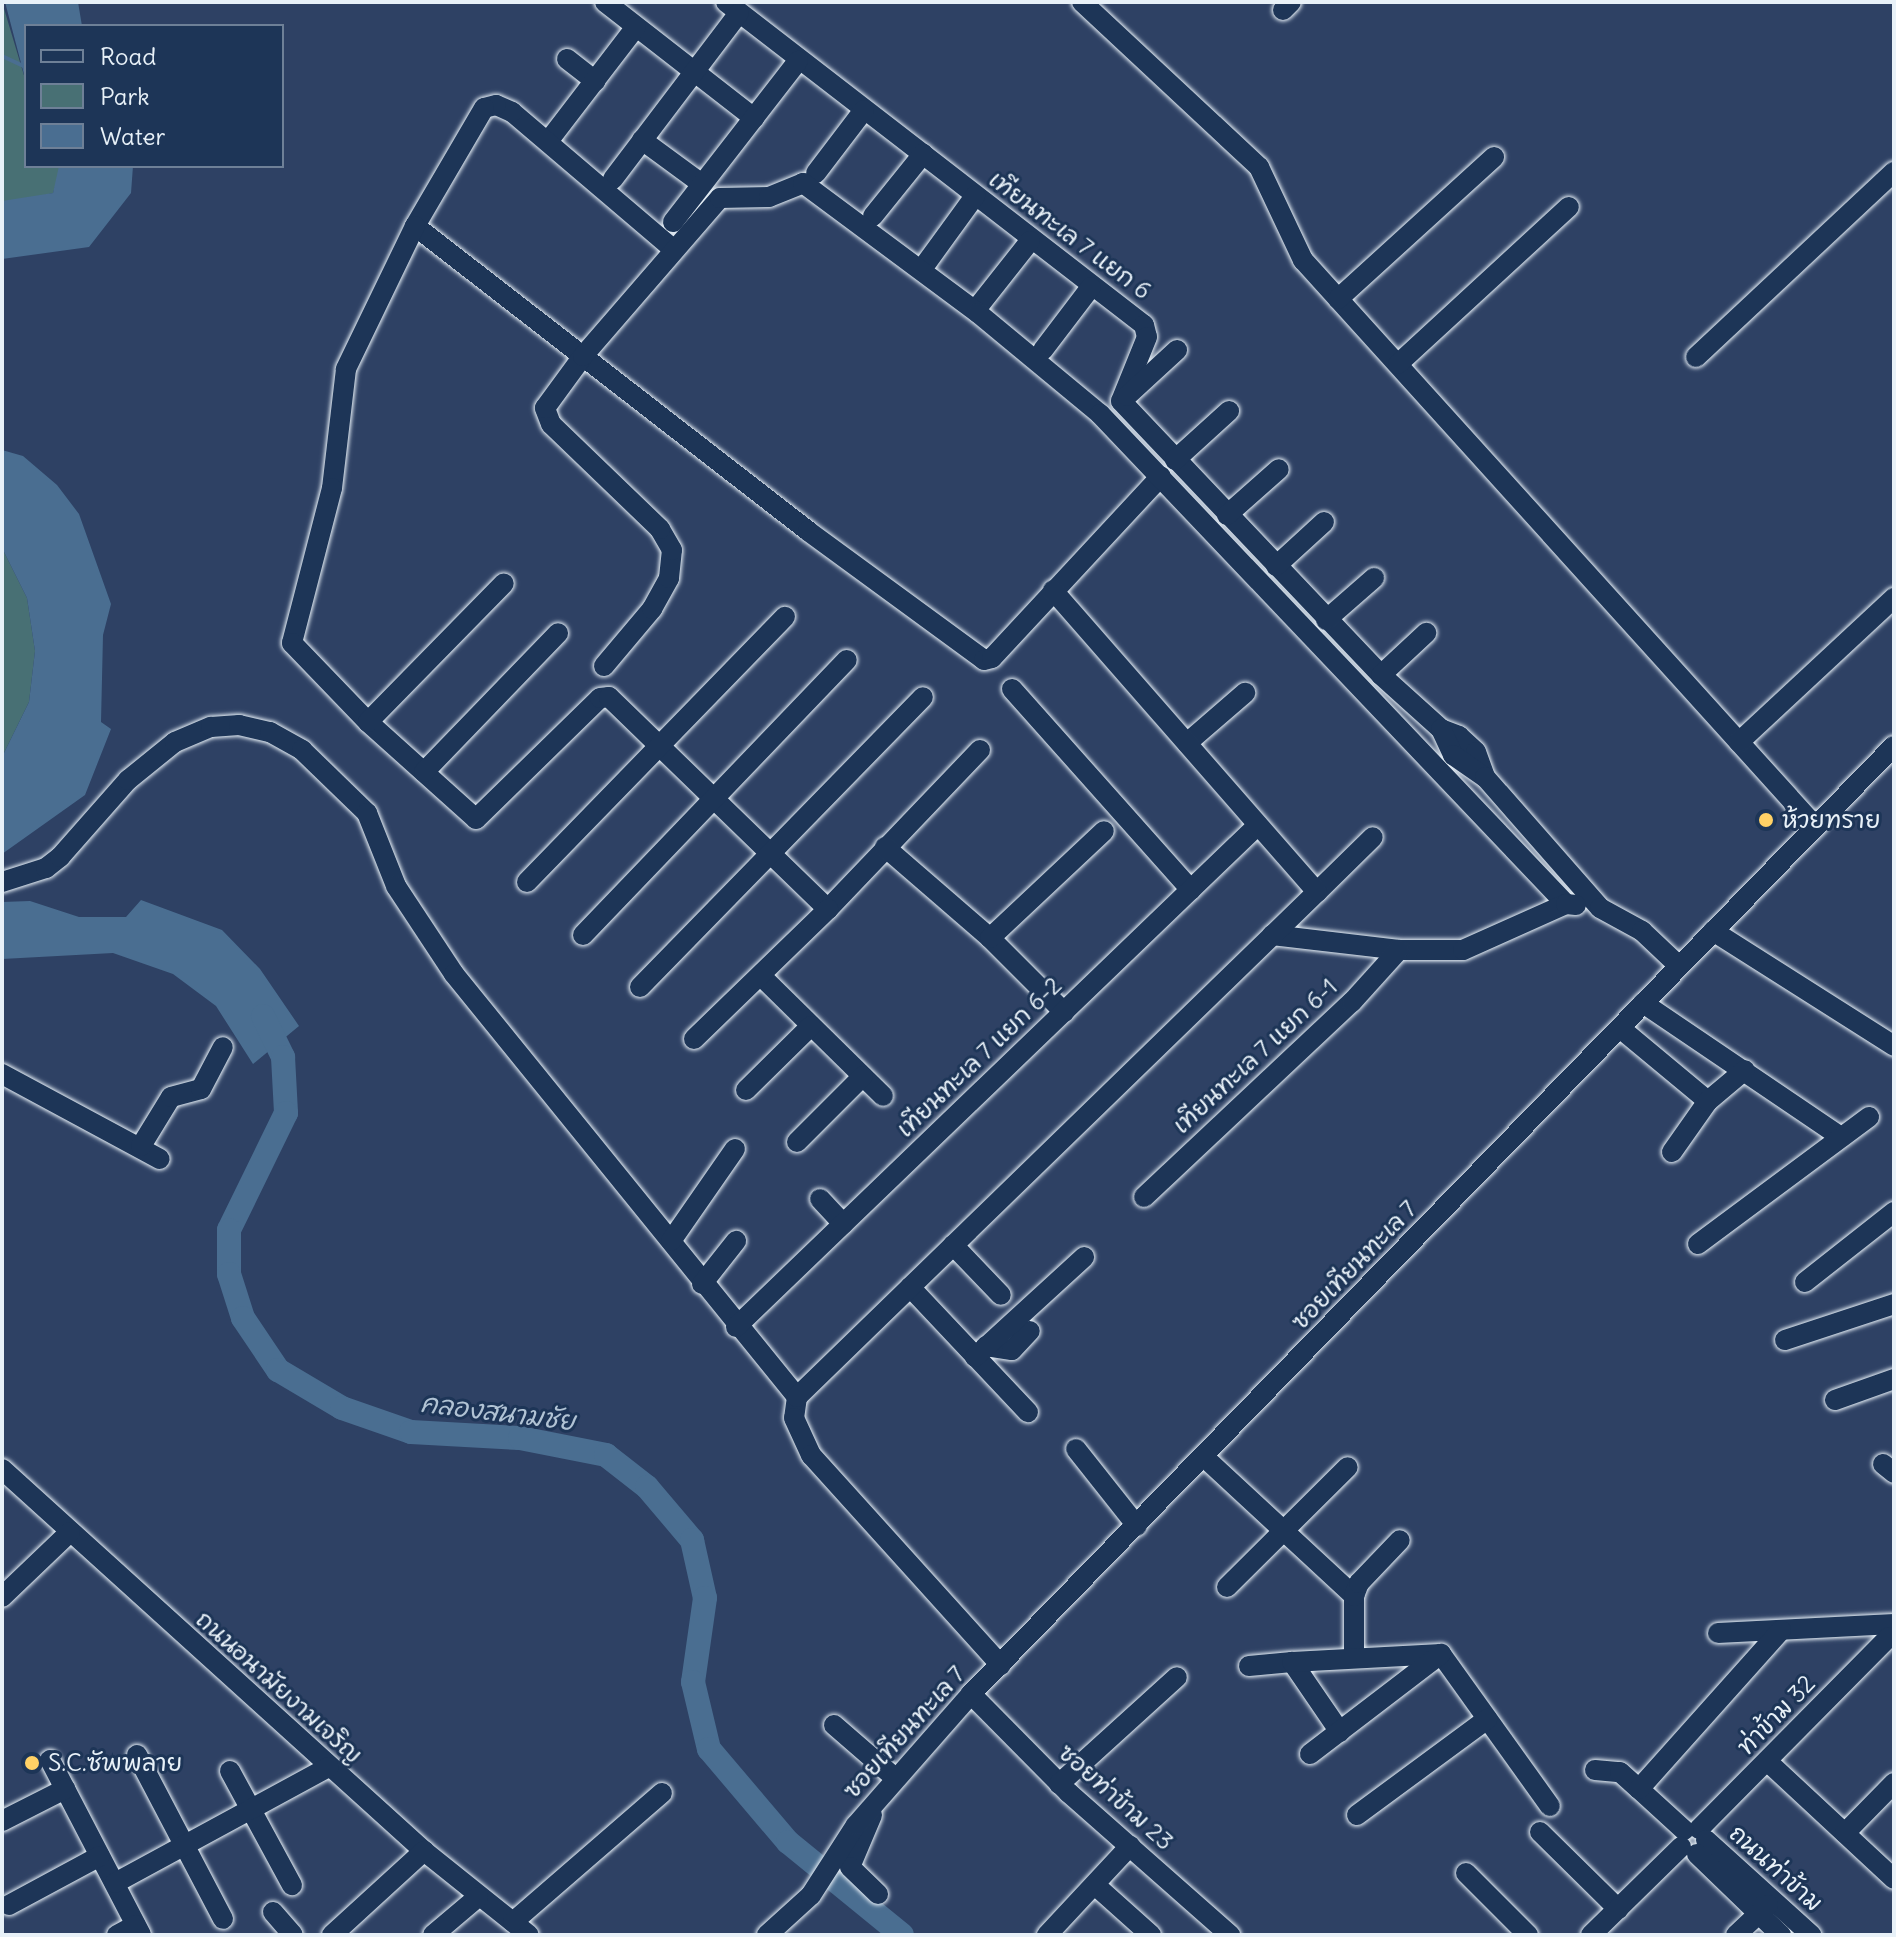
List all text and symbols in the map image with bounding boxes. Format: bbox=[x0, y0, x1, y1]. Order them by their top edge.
legend bbox=[24, 24, 284, 168]
text: Road bbox=[100, 41, 156, 71]
text: Park bbox=[100, 81, 150, 111]
text: Water bbox=[100, 121, 165, 151]
street label: เทียนทะเล 7 แยก 6 bbox=[983, 165, 1157, 305]
place label: ห้วยทราย bbox=[1782, 806, 1880, 834]
marker: ห้วยทราย bbox=[1757, 811, 1775, 829]
street label: เทียนทะเล 7 แยก 6-2 bbox=[891, 971, 1067, 1143]
street label: เทียนทะเล 7 แยก 6-1 bbox=[1167, 973, 1343, 1139]
street label: ซอยเทียนทะเล 7 bbox=[1285, 1194, 1423, 1336]
water label: คลองสนามชัย bbox=[419, 1387, 577, 1437]
street label: ถนนอนามัยงามเจริญ bbox=[190, 1605, 368, 1769]
street label: ซอยเทียนทะเล 7 bbox=[837, 1660, 971, 1804]
street label: ท่าข้าม 32 bbox=[1731, 1669, 1821, 1761]
street label: ซอยท่าข้าม 23 bbox=[1053, 1738, 1179, 1856]
place label: S.C.ซัพพลาย bbox=[48, 1749, 182, 1777]
marker: S.C.ซัพพลาย bbox=[23, 1754, 41, 1772]
street label: ถนนท่าข้าม bbox=[1723, 1819, 1829, 1917]

